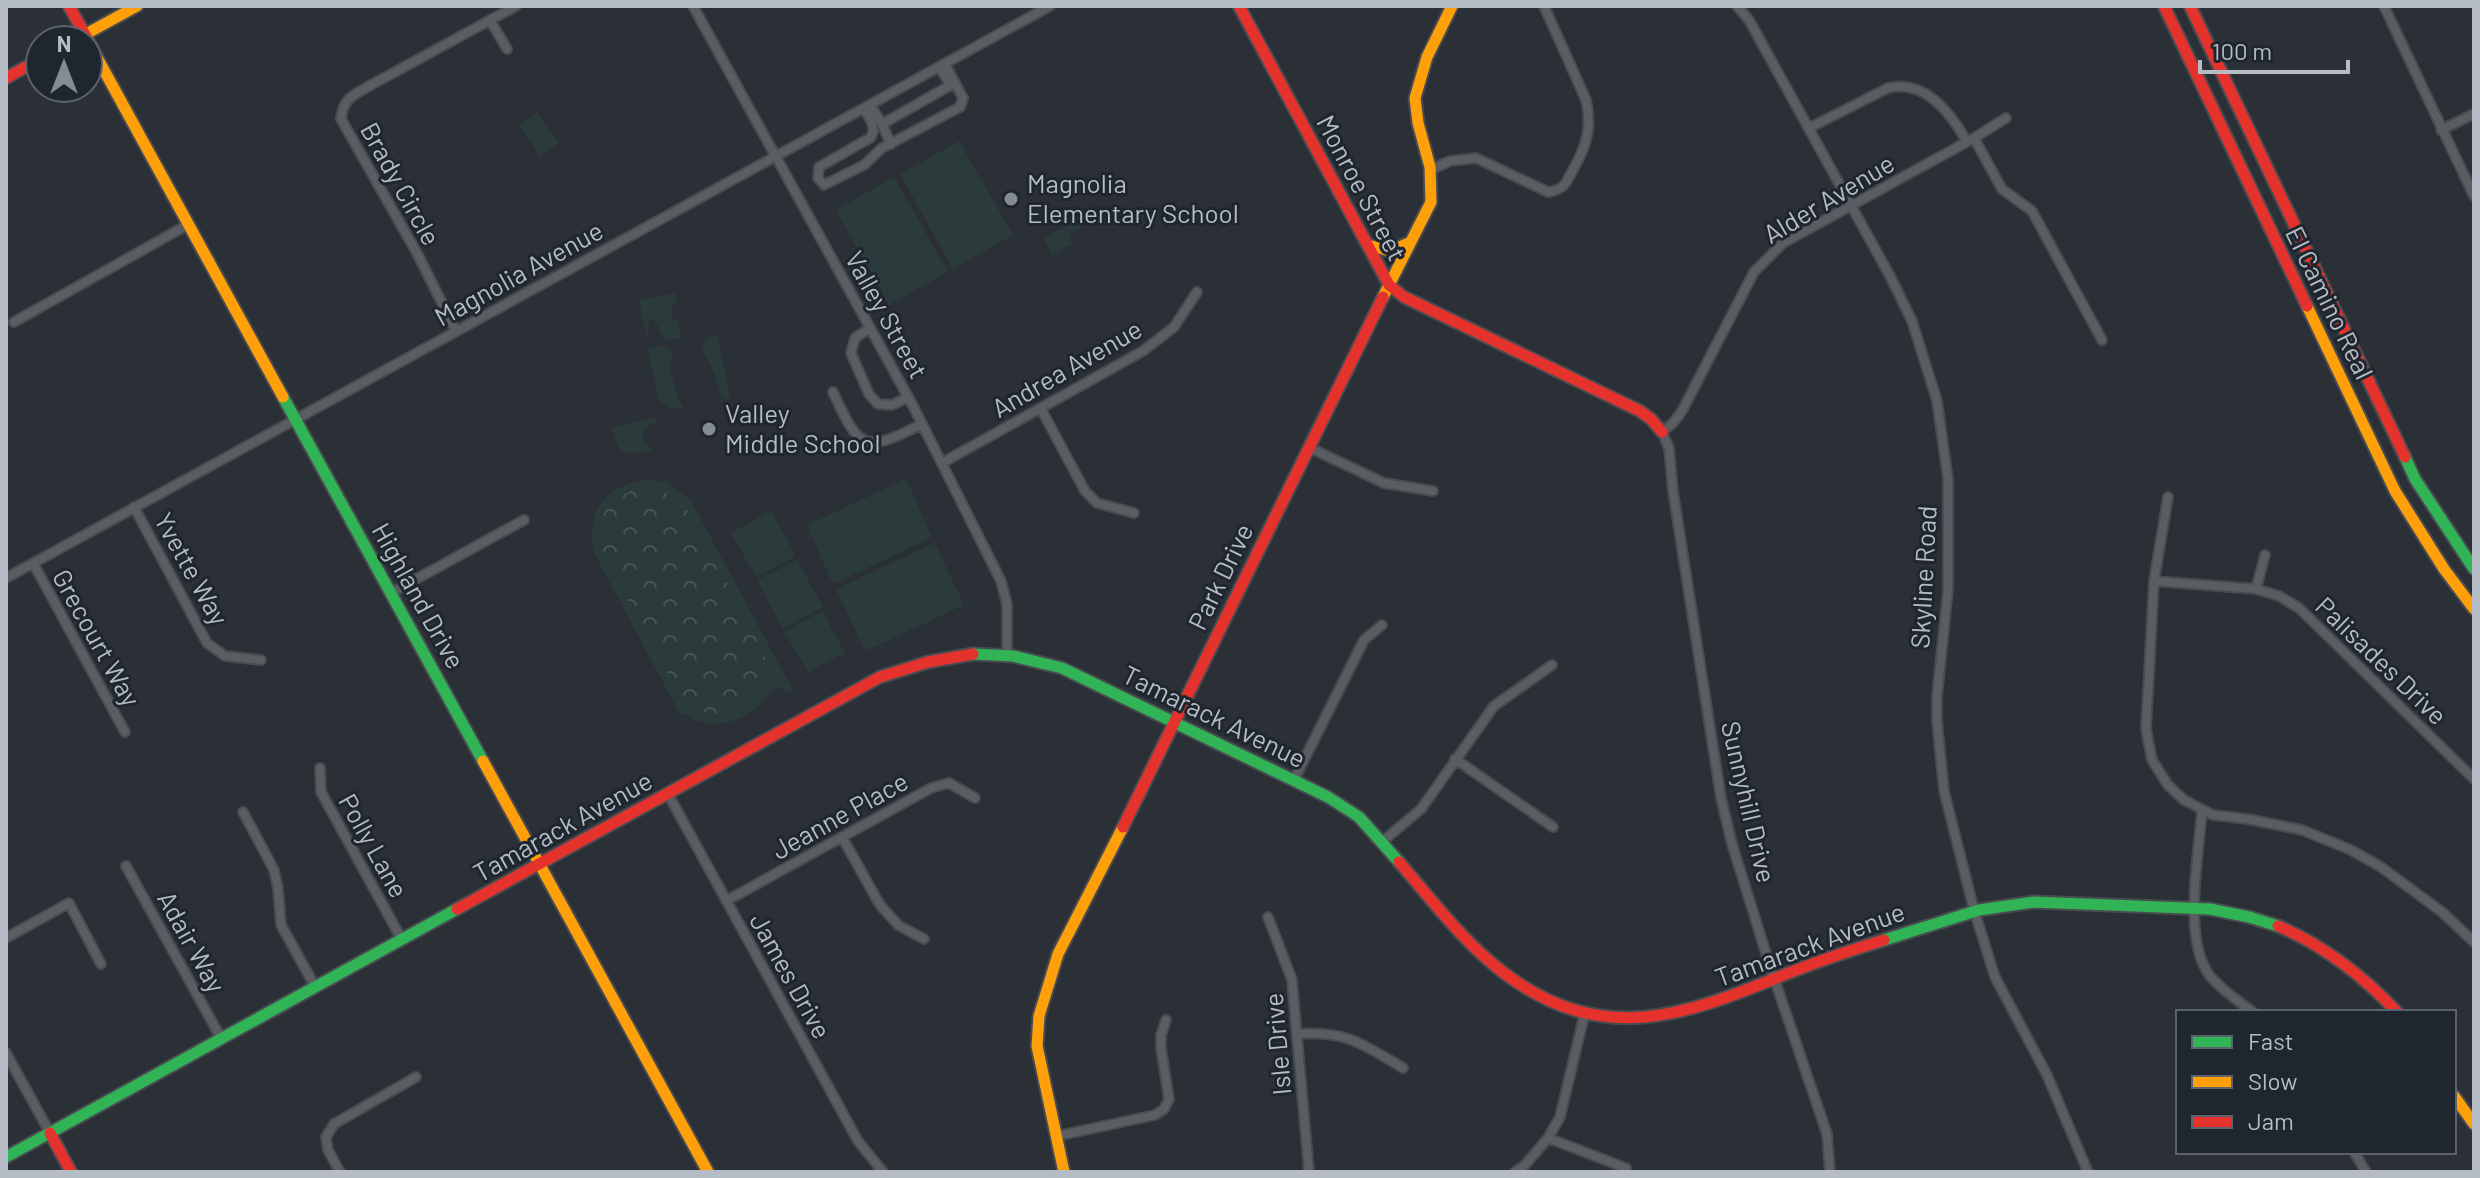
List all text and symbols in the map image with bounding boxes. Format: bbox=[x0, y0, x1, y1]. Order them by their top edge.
north arrow bbox=[24, 24, 104, 104]
scale bar bbox=[2200, 24, 2348, 74]
text: N bbox=[57, 30, 71, 56]
text: 100 m bbox=[2212, 36, 2272, 65]
street label: Monroe Street bbox=[1311, 109, 1414, 265]
street label: Brady Circle bbox=[355, 117, 448, 250]
street label: Alder Avenue bbox=[1757, 147, 1899, 249]
place label: Magnolia Elementary School bbox=[1027, 167, 1239, 228]
marker: Magnolia Elementary School bbox=[1002, 190, 1020, 208]
street label: Magnolia Avenue bbox=[429, 214, 608, 332]
street label: El Camino Real bbox=[2280, 221, 2381, 384]
street label: Valley Street bbox=[840, 245, 935, 383]
street label: Andrea Avenue bbox=[986, 312, 1147, 423]
place label: Valley Middle School bbox=[725, 397, 881, 458]
marker: Valley Middle School bbox=[700, 420, 718, 438]
street label: Skyline Road bbox=[1903, 505, 1942, 649]
street label: Yvette Way bbox=[149, 507, 236, 630]
street label: Highland Drive bbox=[366, 517, 472, 674]
street label: Park Drive bbox=[1181, 518, 1259, 634]
street label: Grecourt Way bbox=[47, 563, 148, 711]
street label: Palisades Drive bbox=[2310, 590, 2454, 730]
street label: Tamarack Avenue bbox=[1118, 658, 1311, 773]
street label: Sunnyhill Drive bbox=[1716, 718, 1783, 885]
street label: Tamarack Avenue bbox=[467, 764, 657, 888]
street label: Jeanne Place bbox=[766, 765, 913, 865]
street label: Polly Lane bbox=[333, 788, 415, 903]
street label: Adair Way bbox=[152, 885, 233, 997]
street label: Tamarack Avenue bbox=[1710, 895, 1909, 992]
street label: James Drive bbox=[744, 907, 839, 1044]
street label: Isle Drive bbox=[1257, 992, 1296, 1096]
legend bbox=[2176, 1010, 2456, 1154]
text: Fast bbox=[2248, 1026, 2293, 1055]
text: Slow bbox=[2248, 1066, 2297, 1095]
text: Jam bbox=[2248, 1106, 2294, 1135]

